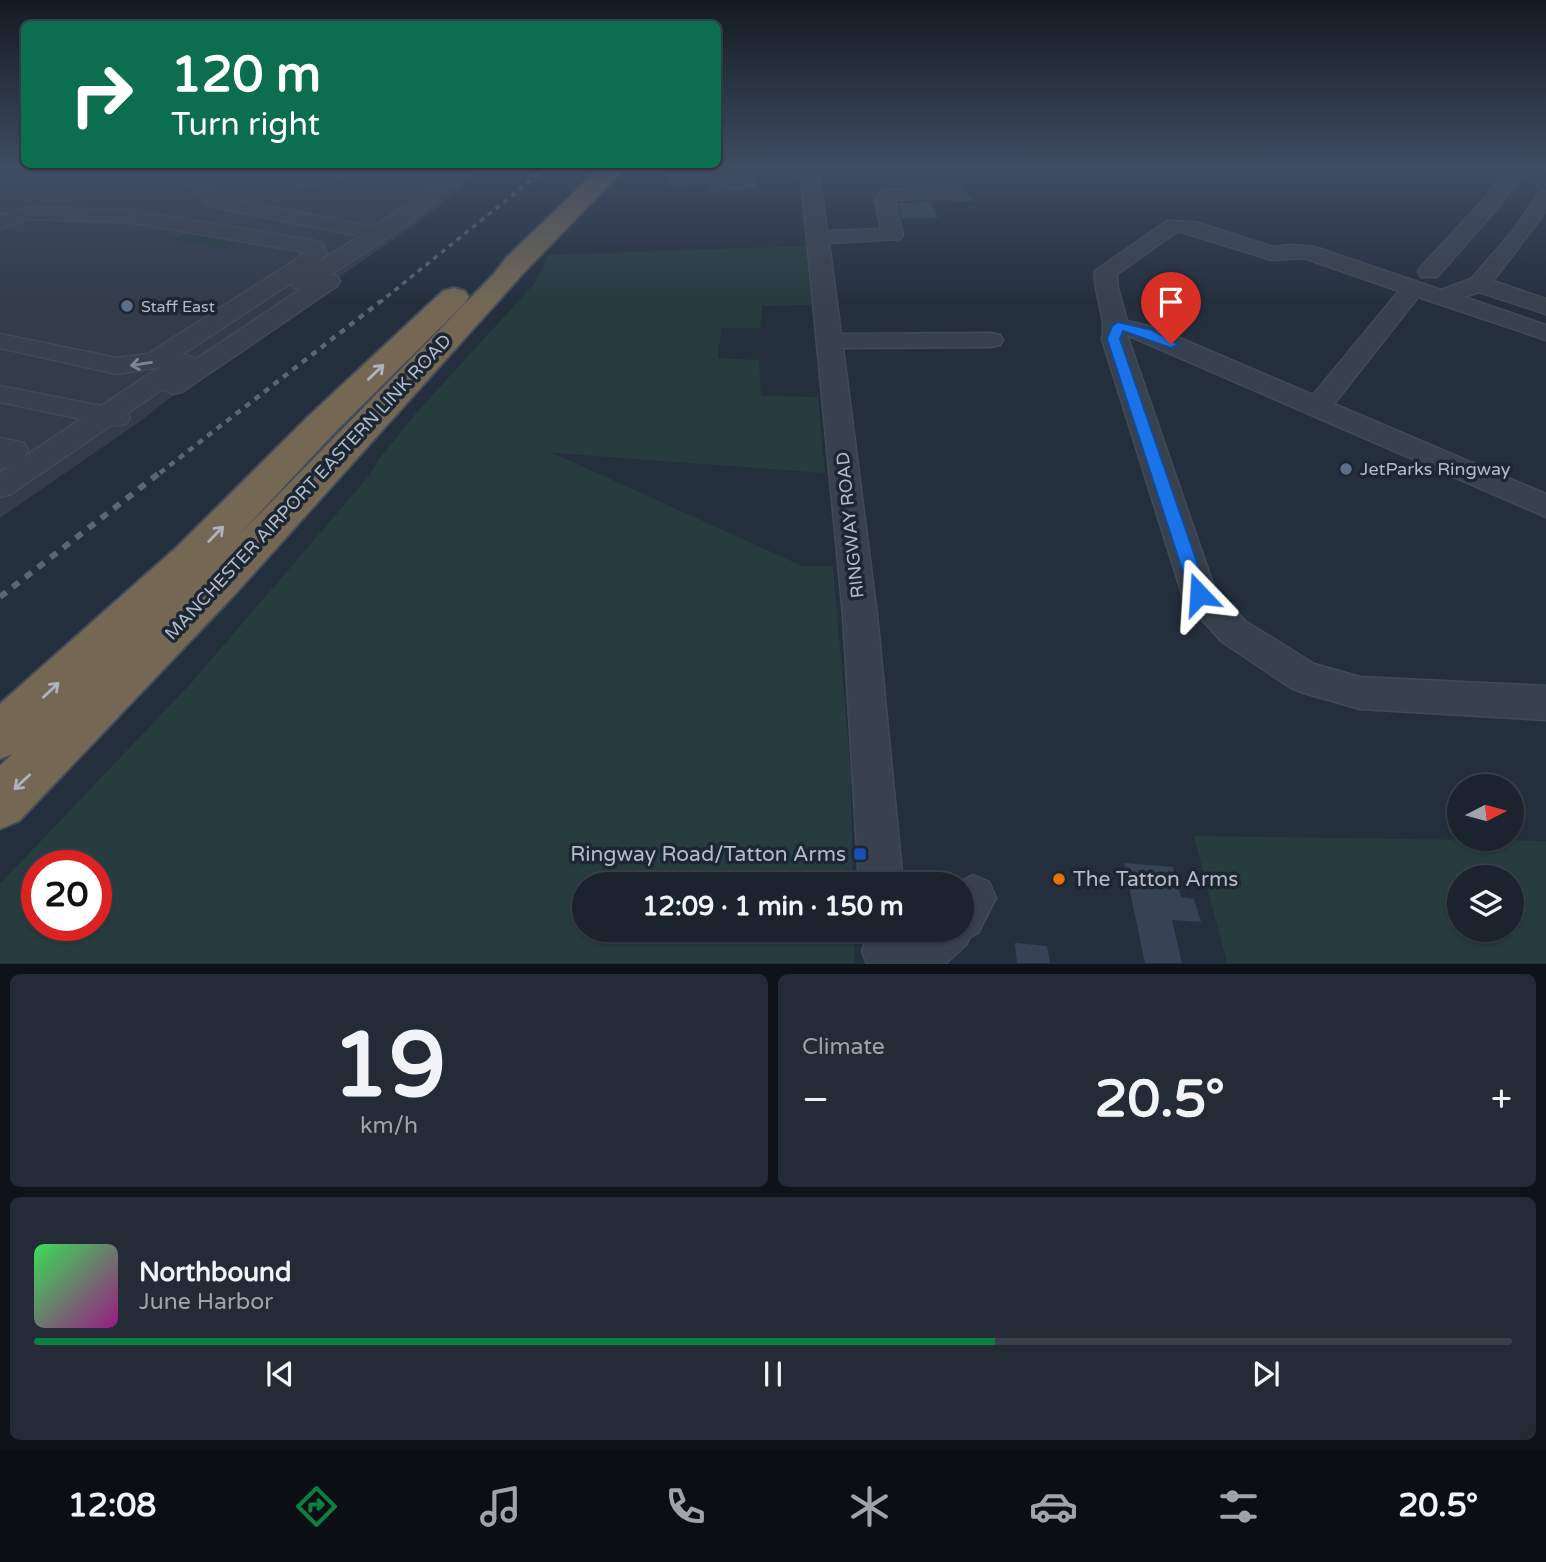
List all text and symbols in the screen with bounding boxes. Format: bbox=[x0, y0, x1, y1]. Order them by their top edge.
text: 120 m bbox=[171, 46, 321, 105]
icon: right bbox=[56, 49, 147, 140]
text: Turn right bbox=[171, 106, 320, 144]
pin bbox=[1141, 272, 1201, 344]
icon: arrive bbox=[1152, 283, 1190, 321]
place label: Staff East bbox=[141, 297, 215, 317]
marker: Staff East bbox=[119, 298, 135, 314]
street label: MANCHESTER AIRPORT EASTERN LINK ROAD bbox=[160, 329, 456, 645]
one-way arrow bbox=[130, 358, 153, 371]
one-way arrow bbox=[367, 363, 384, 380]
street label: RINGWAY ROAD bbox=[831, 451, 869, 599]
place label: JetParks Ringway bbox=[1360, 458, 1511, 480]
marker: JetParks Ringway bbox=[1338, 461, 1354, 477]
one-way arrow bbox=[207, 525, 224, 542]
position arrow bbox=[1162, 557, 1236, 631]
one-way arrow bbox=[42, 682, 59, 699]
one-way arrow bbox=[14, 773, 31, 790]
north arrow bbox=[1447, 774, 1524, 850]
map controls bbox=[1447, 774, 1524, 942]
place label: Ringway Road/Tatton Arms bbox=[570, 842, 846, 867]
marker: Ringway Road/Tatton Arms bbox=[852, 846, 868, 862]
speed limit sign: 20 bbox=[21, 850, 112, 941]
button: layers bbox=[1447, 865, 1524, 942]
place label: The Tatton Arms bbox=[1073, 867, 1238, 892]
marker: The Tatton Arms bbox=[1051, 871, 1067, 887]
text: 12:09 · 1 min · 150 m bbox=[642, 891, 904, 922]
text: 19 bbox=[332, 1011, 446, 1121]
text: Climate bbox=[802, 1033, 885, 1061]
text: 20.5° bbox=[1095, 1068, 1225, 1131]
text: − bbox=[802, 1077, 829, 1123]
text: + bbox=[1491, 1077, 1512, 1123]
text: km/h bbox=[360, 1112, 418, 1140]
text: Northbound bbox=[139, 1257, 291, 1288]
text: June Harbor bbox=[139, 1288, 273, 1316]
icon: previous bbox=[261, 1355, 299, 1393]
icon: pause bbox=[754, 1355, 792, 1393]
icon: next bbox=[1247, 1355, 1285, 1393]
icon: directions bbox=[292, 1482, 341, 1531]
icon: music bbox=[476, 1482, 525, 1531]
icon: phone bbox=[661, 1482, 710, 1531]
icon: climate bbox=[845, 1482, 894, 1531]
icon: car bbox=[1029, 1482, 1078, 1531]
icon: filters bbox=[1214, 1482, 1263, 1531]
text: 12:08 bbox=[68, 1487, 156, 1525]
text: 20.5° bbox=[1398, 1487, 1478, 1525]

